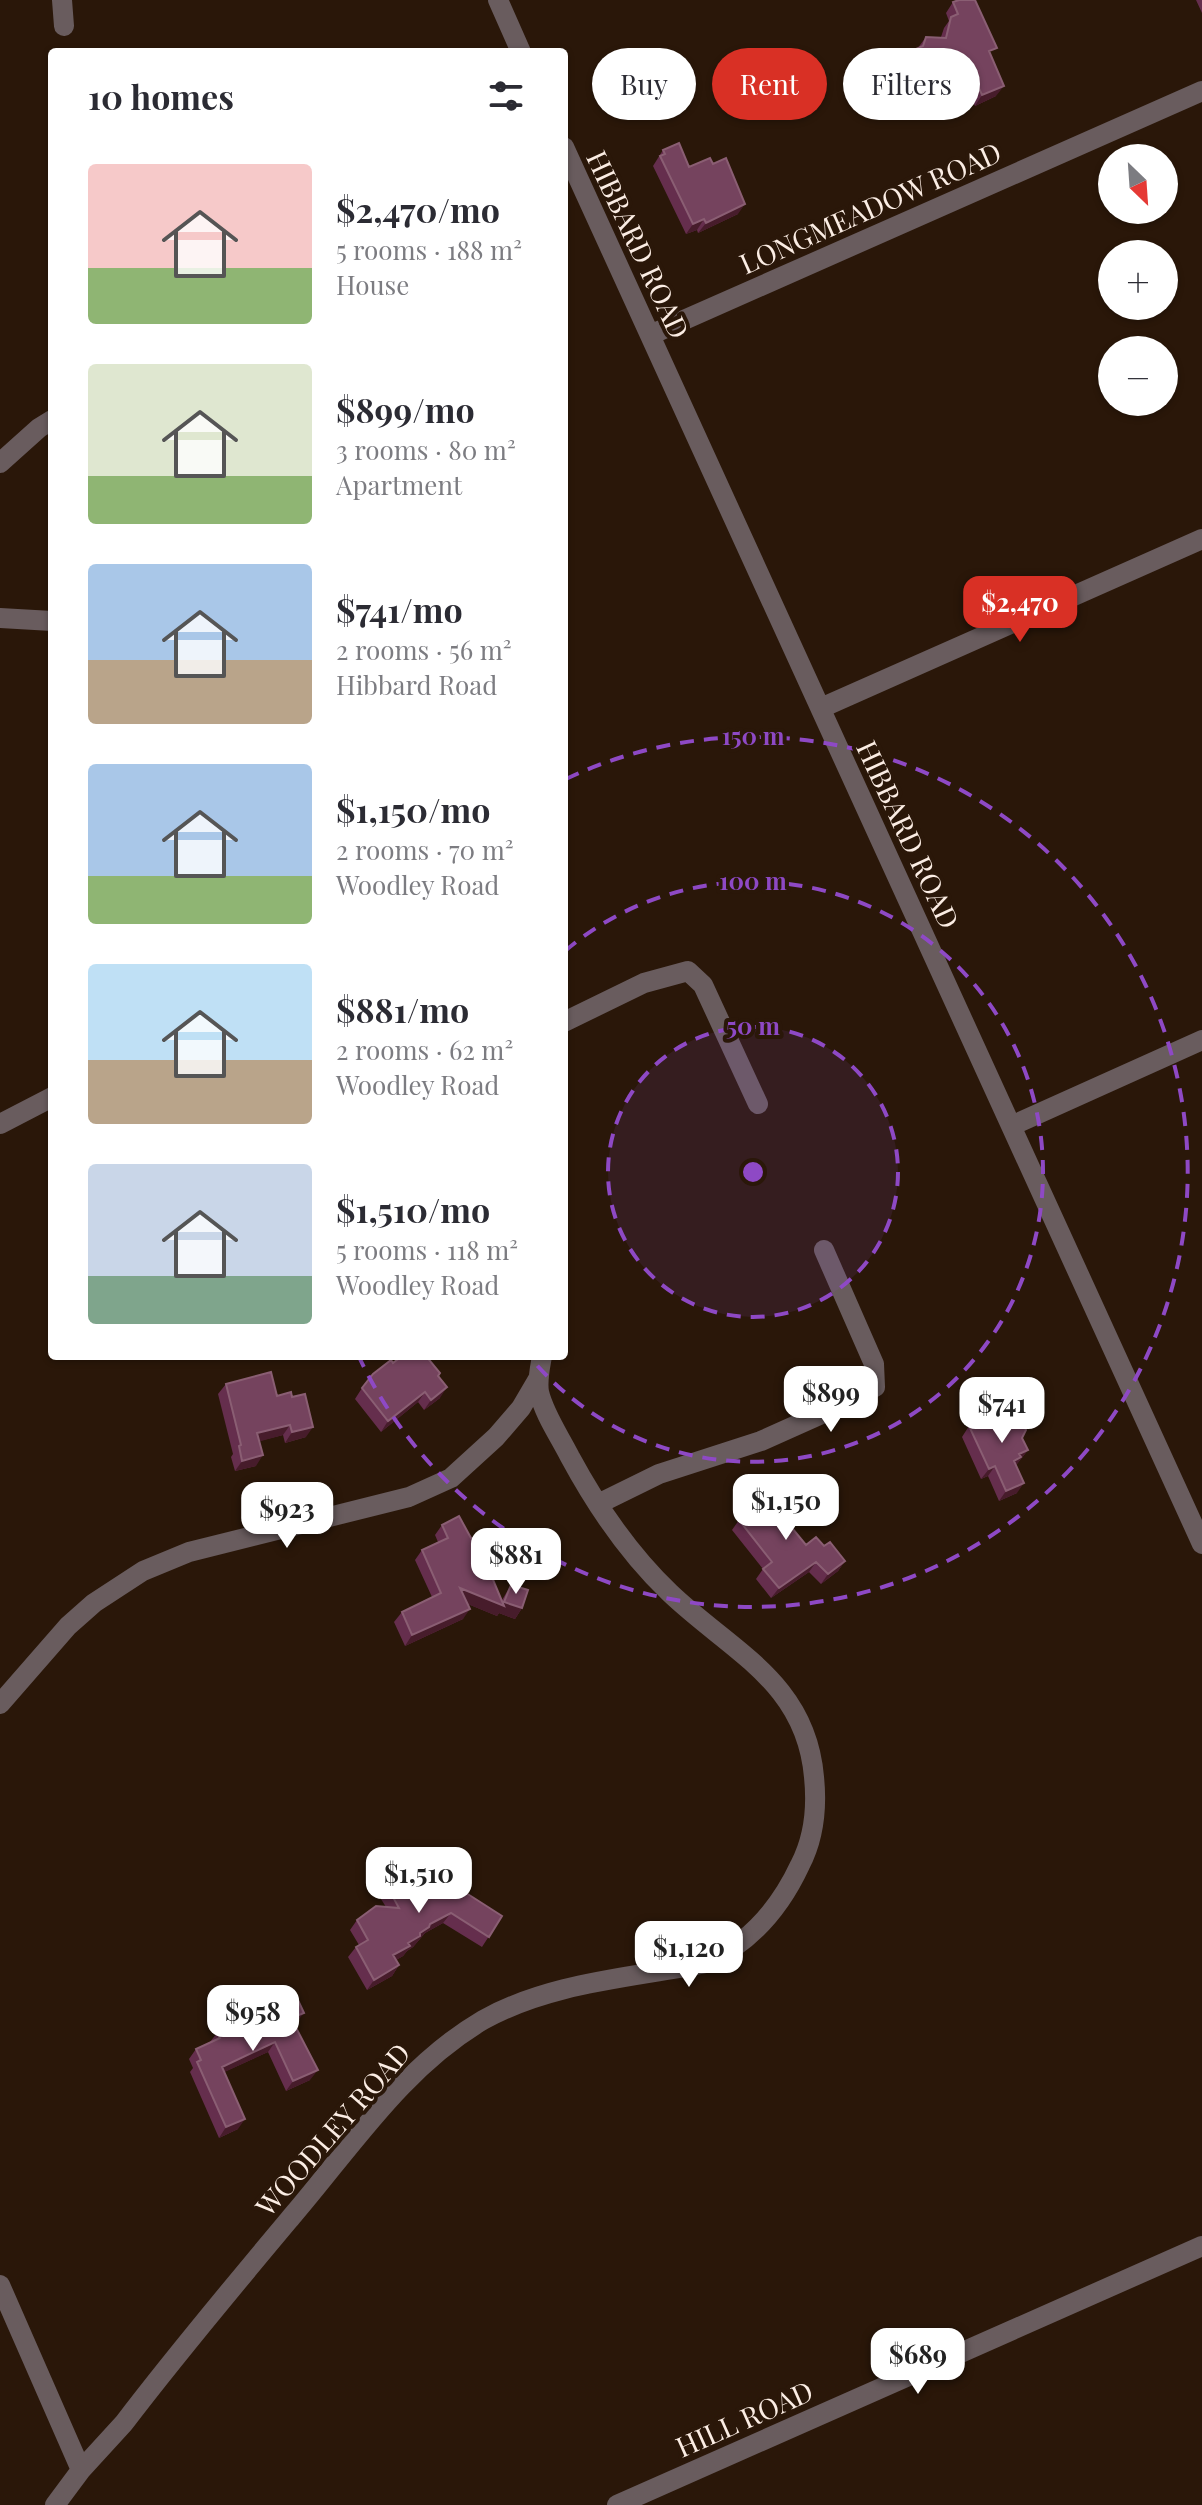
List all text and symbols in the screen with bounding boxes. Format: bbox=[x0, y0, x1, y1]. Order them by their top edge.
chip: Buy bbox=[592, 48, 696, 120]
chip: Rent bbox=[712, 48, 827, 120]
chip: Filters bbox=[843, 48, 980, 120]
text: 10 homes bbox=[88, 73, 234, 119]
icon: filters bbox=[484, 74, 528, 118]
street label: LONGMEADOW ROAD bbox=[733, 133, 1007, 281]
street label: HIBBARD ROAD bbox=[579, 144, 699, 344]
north arrow bbox=[1098, 144, 1178, 224]
map controls bbox=[1098, 144, 1178, 416]
text: $2,470/mo bbox=[336, 186, 500, 232]
icon: home bbox=[152, 196, 248, 292]
text: 5 rooms · 188 m² bbox=[336, 232, 522, 267]
button: + bbox=[1098, 240, 1178, 320]
text: House bbox=[336, 267, 409, 302]
button: − bbox=[1098, 336, 1178, 416]
text: $899/mo bbox=[336, 386, 475, 432]
icon: home bbox=[152, 396, 248, 492]
text: 3 rooms · 80 m² bbox=[336, 432, 516, 467]
text: Apartment bbox=[336, 467, 462, 502]
pin: $2,470 bbox=[955, 576, 1085, 644]
text: $2,470 bbox=[981, 584, 1059, 619]
text: $741/mo bbox=[336, 586, 463, 632]
icon: home bbox=[152, 596, 248, 692]
text: 2 rooms · 56 m² bbox=[336, 632, 512, 667]
text: Hibbard Road bbox=[336, 667, 497, 702]
text: 150 m bbox=[722, 719, 785, 751]
street label: HIBBARD ROAD bbox=[849, 734, 969, 934]
text: $1,150/mo bbox=[336, 786, 490, 832]
icon: home bbox=[152, 796, 248, 892]
text: 2 rooms · 70 m² bbox=[336, 832, 514, 867]
text: 100 m bbox=[719, 864, 787, 896]
text: Woodley Road bbox=[336, 867, 499, 902]
text: $881/mo bbox=[336, 986, 469, 1032]
icon: home bbox=[152, 996, 248, 1092]
text: 50 m bbox=[726, 1009, 780, 1041]
text: 2 rooms · 62 m² bbox=[336, 1032, 513, 1067]
text: Woodley Road bbox=[336, 1067, 499, 1102]
centre of rings bbox=[739, 1158, 767, 1186]
text: $1,510/mo bbox=[336, 1186, 490, 1232]
icon: home bbox=[152, 1196, 248, 1292]
text: 5 rooms · 118 m² bbox=[336, 1232, 518, 1267]
text: Woodley Road bbox=[336, 1267, 499, 1302]
pin: $899 bbox=[784, 1366, 878, 1434]
text: $899 bbox=[802, 1374, 860, 1409]
pin: $741 bbox=[955, 1377, 1049, 1445]
text: $741 bbox=[977, 1385, 1027, 1420]
pin: $1,150 bbox=[721, 1474, 851, 1542]
pin: $923 bbox=[240, 1482, 334, 1550]
text: $1,150 bbox=[751, 1482, 821, 1517]
text: $923 bbox=[259, 1490, 315, 1525]
pin: $881 bbox=[469, 1528, 563, 1596]
text: $881 bbox=[489, 1536, 543, 1571]
pin: $1,510 bbox=[354, 1847, 484, 1915]
text: $1,510 bbox=[384, 1855, 454, 1890]
pin: $1,120 bbox=[624, 1921, 754, 1989]
text: $1,120 bbox=[653, 1929, 725, 1964]
pin: $958 bbox=[206, 1985, 300, 2053]
text: $958 bbox=[225, 1993, 281, 2028]
street label: WOODLEY ROAD bbox=[246, 2035, 418, 2224]
pin: $689 bbox=[871, 2328, 965, 2396]
text: $689 bbox=[889, 2336, 947, 2371]
street label: HILL ROAD bbox=[670, 2371, 818, 2465]

